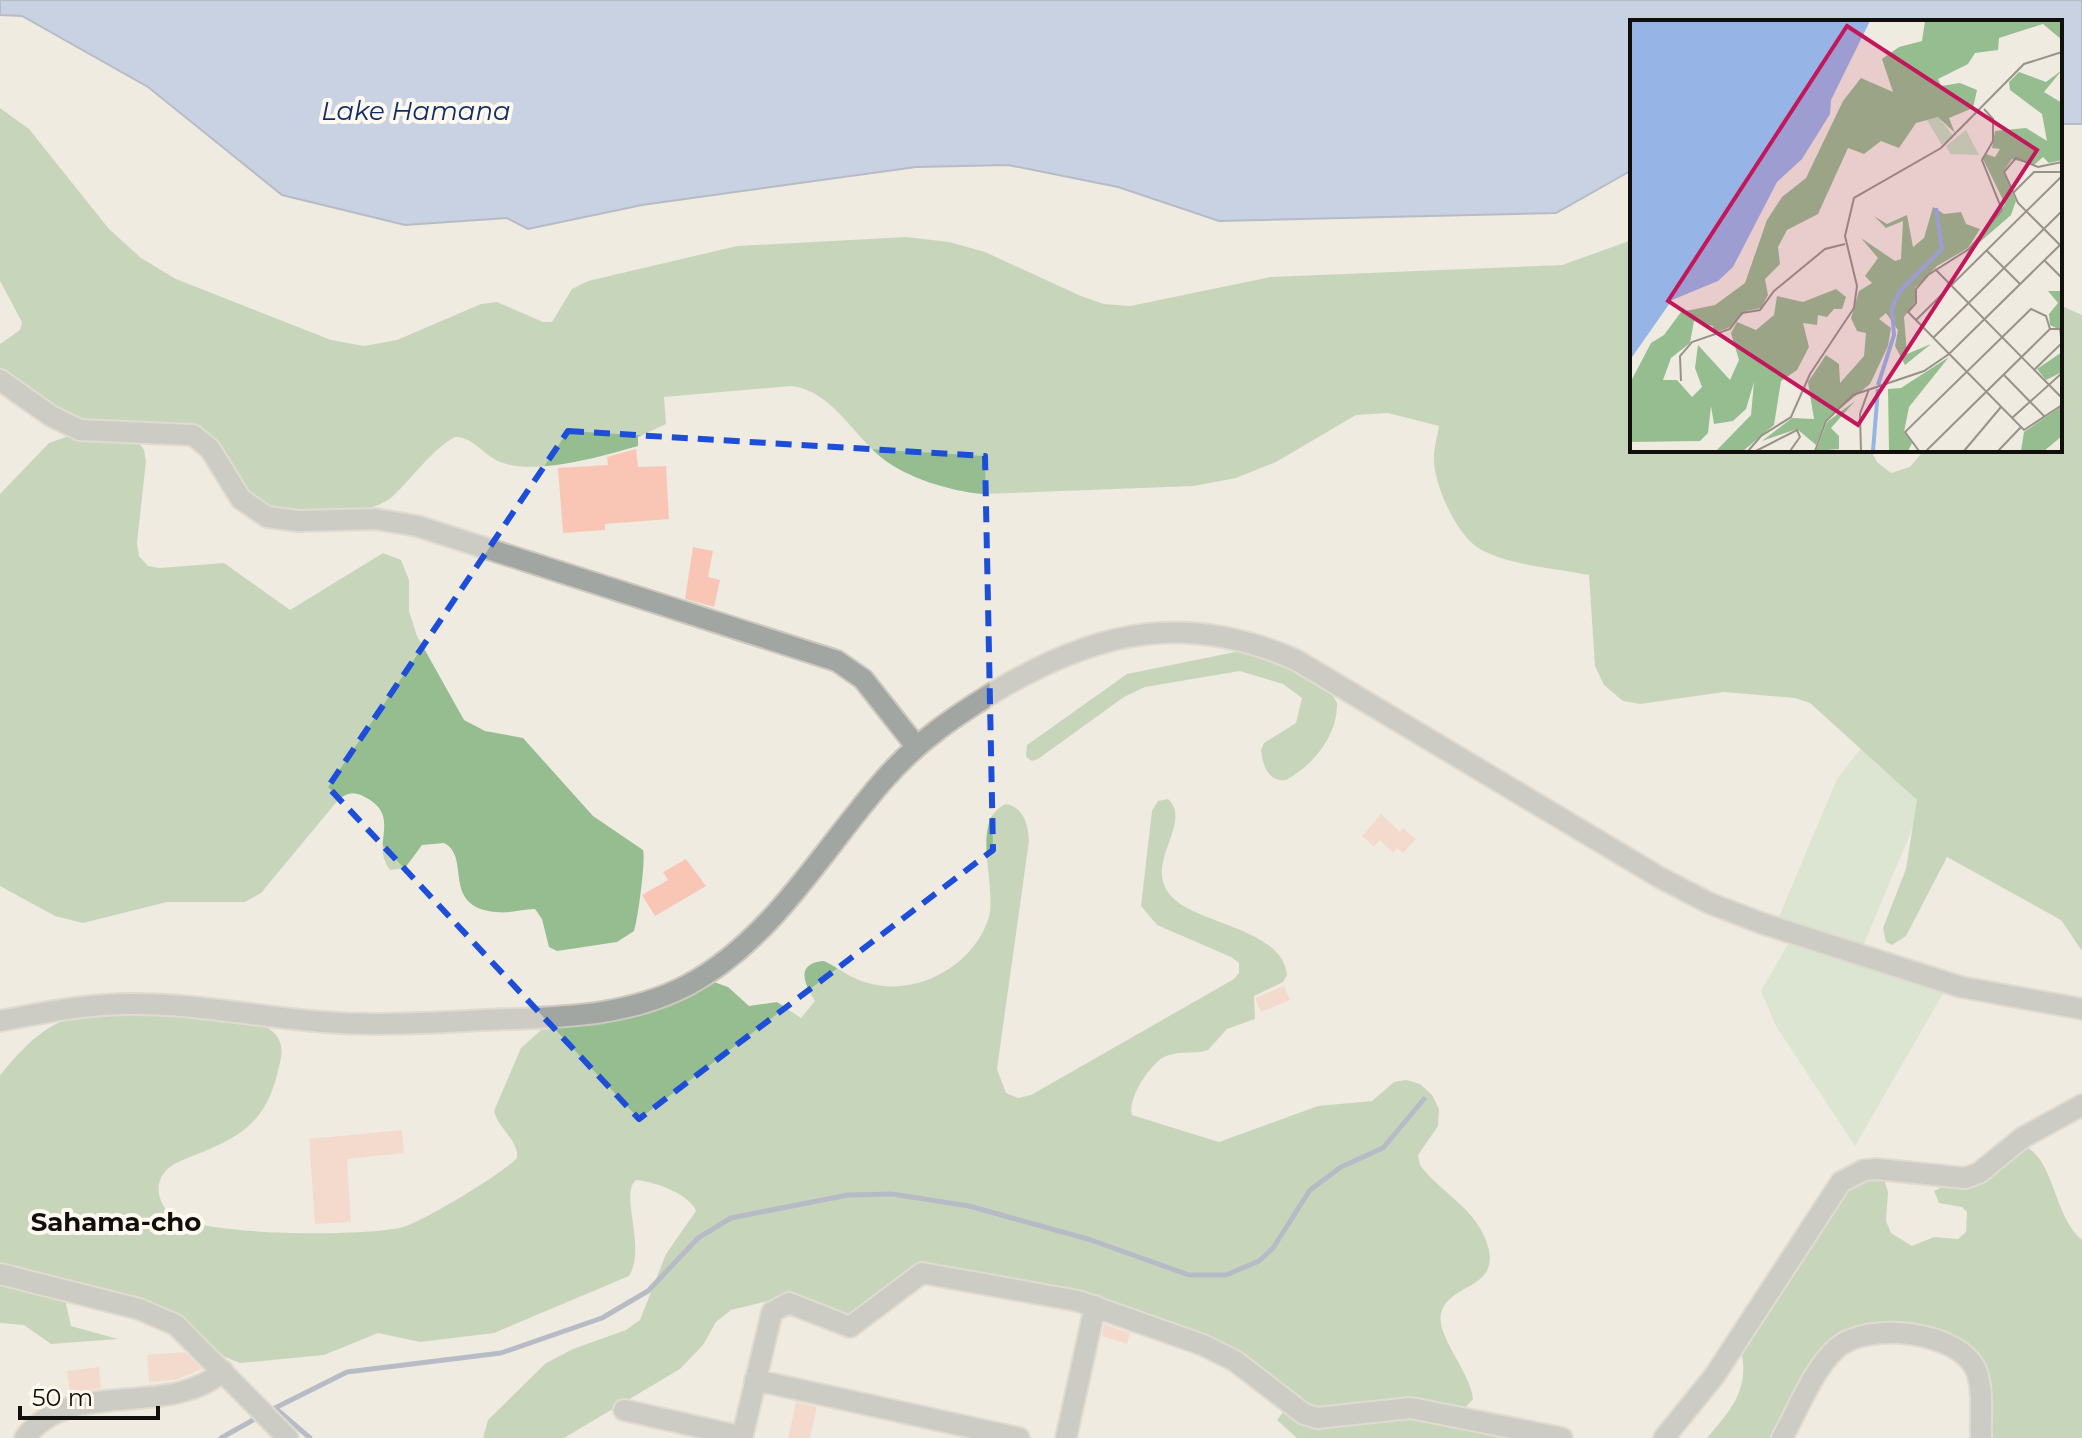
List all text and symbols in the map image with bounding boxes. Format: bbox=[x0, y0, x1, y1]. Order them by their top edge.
inset map bbox=[1630, 20, 2062, 452]
water label: Lake Hamana bbox=[321, 95, 511, 127]
district label: Sahama-cho bbox=[31, 1206, 201, 1238]
scale bar bbox=[20, 1370, 158, 1420]
text: 50 m bbox=[32, 1383, 93, 1412]

